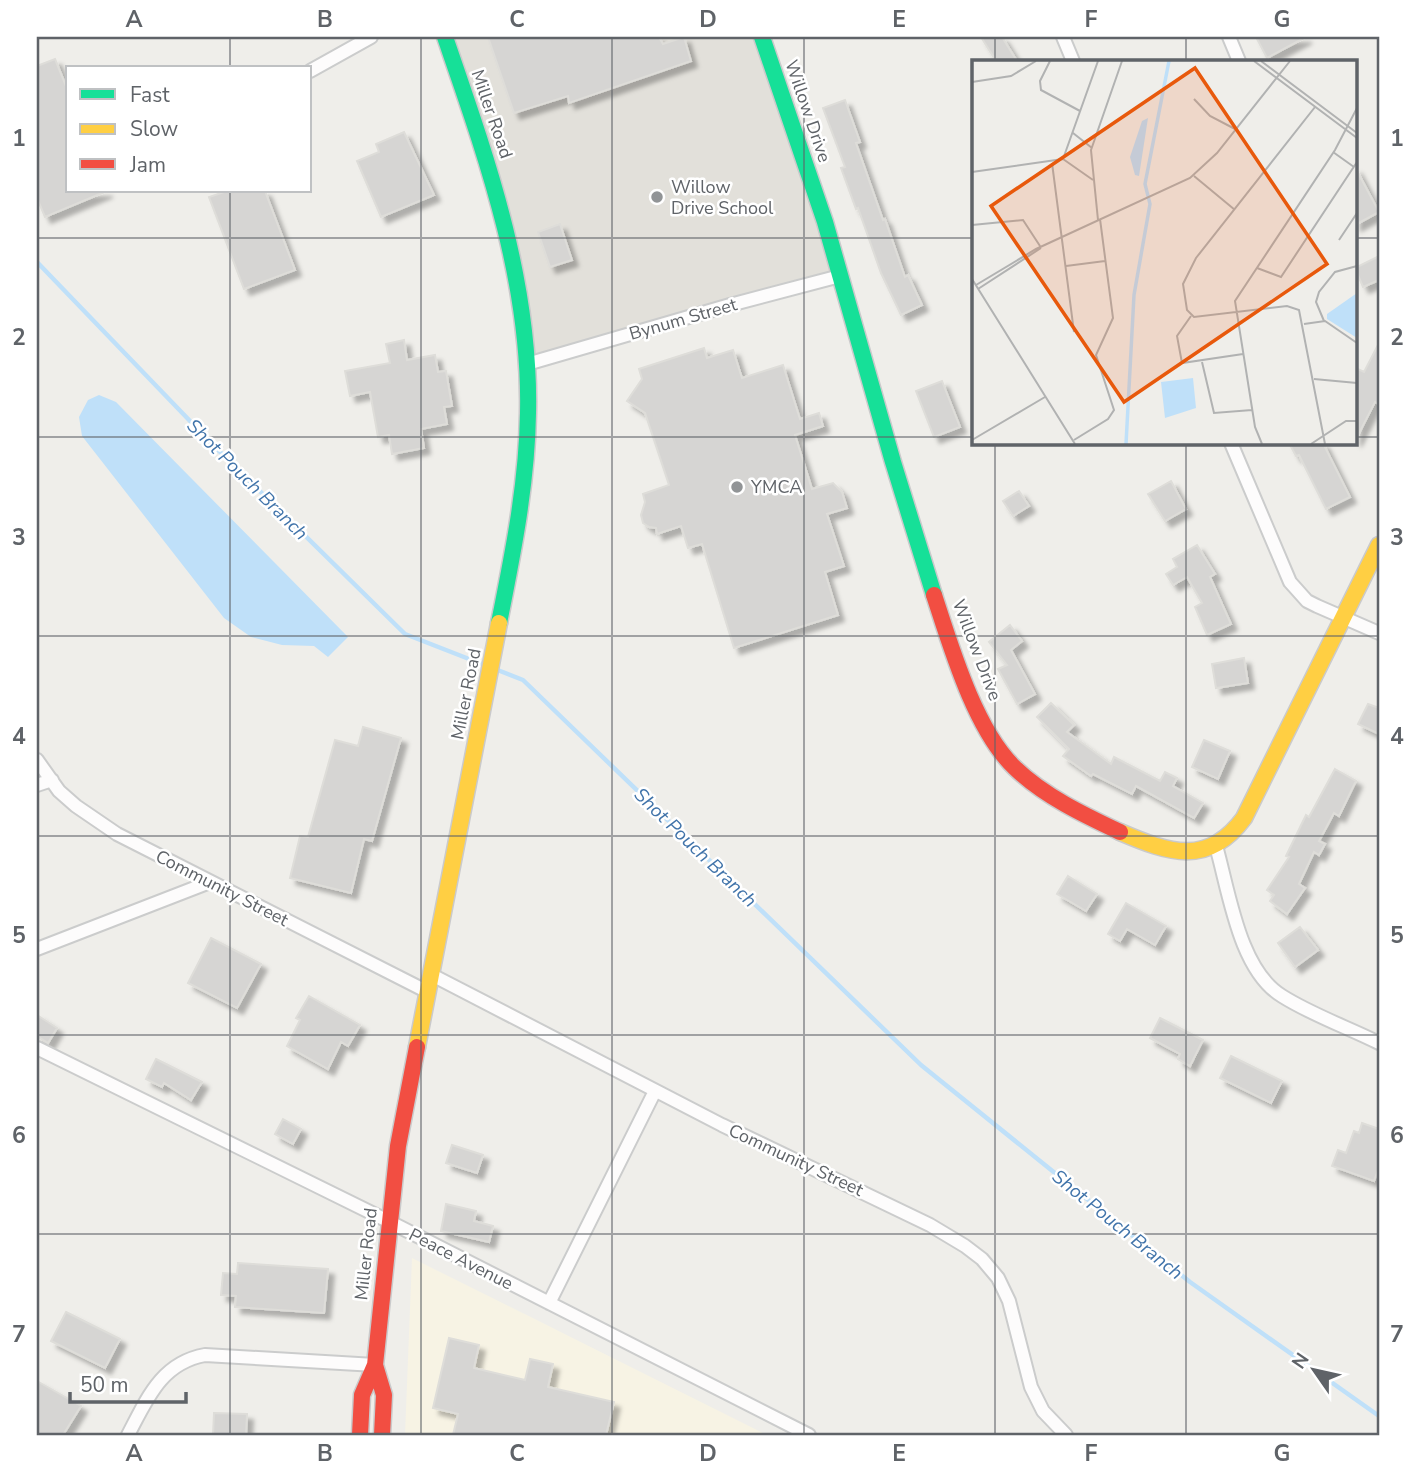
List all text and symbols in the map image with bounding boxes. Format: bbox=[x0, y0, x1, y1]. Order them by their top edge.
text: A bbox=[125, 4, 143, 35]
text: B bbox=[317, 4, 333, 35]
text: C bbox=[509, 4, 525, 35]
text: D bbox=[699, 4, 717, 35]
text: E bbox=[892, 4, 906, 35]
text: F bbox=[1085, 4, 1098, 35]
text: G bbox=[1274, 4, 1290, 35]
street label: Willow Drive bbox=[779, 57, 837, 165]
inset map bbox=[972, 60, 1356, 444]
legend bbox=[66, 66, 312, 192]
street label: Miller Road bbox=[466, 66, 518, 162]
text: Fast bbox=[130, 81, 170, 109]
text: Slow bbox=[130, 115, 179, 143]
text: 1 bbox=[12, 123, 26, 154]
text: 1 bbox=[1390, 123, 1404, 154]
text: Jam bbox=[129, 151, 166, 179]
place label: Willow Drive School bbox=[671, 175, 774, 220]
marker: Willow Drive School bbox=[649, 189, 665, 205]
street label: Bynum Street bbox=[626, 292, 740, 346]
text: 2 bbox=[12, 322, 26, 353]
text: 2 bbox=[1390, 322, 1404, 353]
water label: Shot Pouch Branch bbox=[181, 413, 314, 546]
place label: YMCA bbox=[750, 475, 802, 499]
marker: YMCA bbox=[729, 479, 745, 495]
text: 3 bbox=[12, 522, 26, 553]
text: 3 bbox=[1390, 522, 1404, 553]
street label: Willow Drive bbox=[947, 596, 1007, 704]
street label: Miller Road bbox=[445, 646, 487, 742]
text: 4 bbox=[12, 721, 26, 752]
text: 4 bbox=[1390, 721, 1404, 752]
water label: Shot Pouch Branch bbox=[628, 782, 763, 913]
street label: Community Street bbox=[151, 844, 293, 932]
text: 5 bbox=[12, 920, 26, 951]
text: 5 bbox=[1390, 920, 1404, 951]
street label: Community Street bbox=[725, 1118, 868, 1202]
text: 6 bbox=[12, 1120, 26, 1151]
text: 6 bbox=[1390, 1120, 1404, 1151]
water label: Shot Pouch Branch bbox=[1046, 1164, 1188, 1286]
street label: Miller Road bbox=[349, 1207, 383, 1301]
street label: Peace Avenue bbox=[405, 1222, 517, 1296]
text: 7 bbox=[12, 1319, 26, 1350]
text: 7 bbox=[1390, 1319, 1404, 1350]
north arrow bbox=[1280, 1336, 1350, 1406]
text: N bbox=[1286, 1348, 1315, 1374]
scale bar bbox=[70, 1360, 186, 1404]
text: 50 m bbox=[80, 1371, 129, 1399]
text: A bbox=[125, 1438, 143, 1469]
text: B bbox=[317, 1438, 333, 1469]
text: C bbox=[509, 1438, 525, 1469]
text: D bbox=[699, 1438, 717, 1469]
text: E bbox=[892, 1438, 906, 1469]
text: F bbox=[1085, 1438, 1098, 1469]
text: G bbox=[1274, 1438, 1290, 1469]

